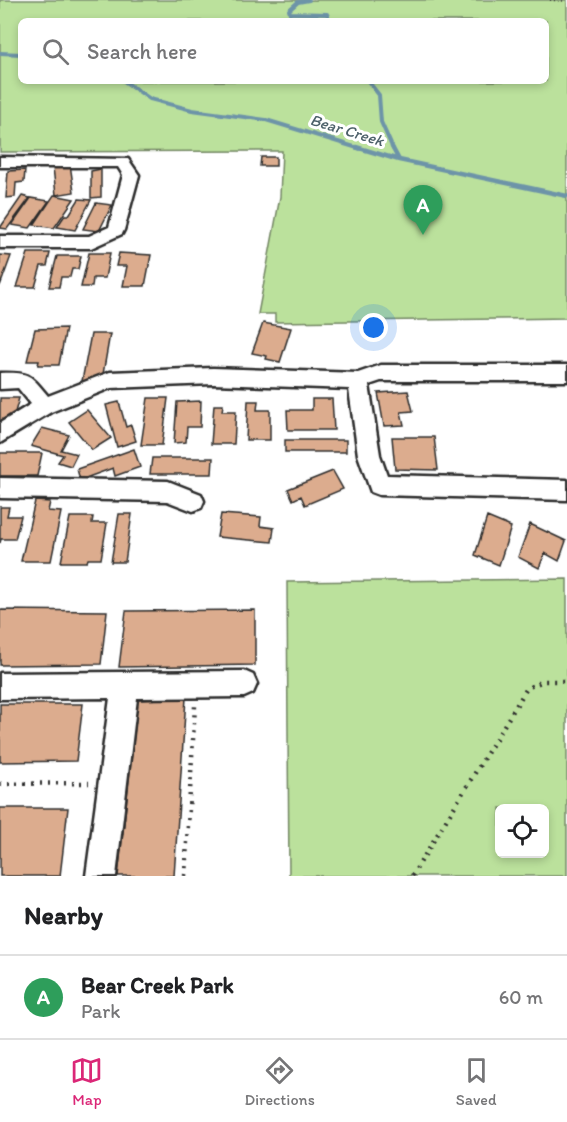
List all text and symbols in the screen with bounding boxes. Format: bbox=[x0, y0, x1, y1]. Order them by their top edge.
search box bbox=[18, 18, 549, 84]
icon: search bbox=[39, 35, 72, 68]
text: Search here bbox=[87, 38, 197, 65]
water label: Bear Creek bbox=[308, 110, 387, 150]
pin: A bbox=[404, 186, 442, 235]
your location bbox=[359, 313, 388, 342]
map controls bbox=[495, 804, 549, 858]
button: locate bbox=[495, 804, 549, 858]
text: Nearby bbox=[24, 899, 103, 931]
text: Bear Creek Park bbox=[81, 972, 234, 999]
text: A bbox=[37, 985, 50, 1009]
text: 60 m bbox=[499, 985, 543, 1009]
text: Park bbox=[81, 999, 120, 1023]
tab: Map bbox=[70, 1054, 103, 1109]
tab: Directions bbox=[244, 1054, 315, 1109]
tab: Saved bbox=[456, 1054, 497, 1109]

